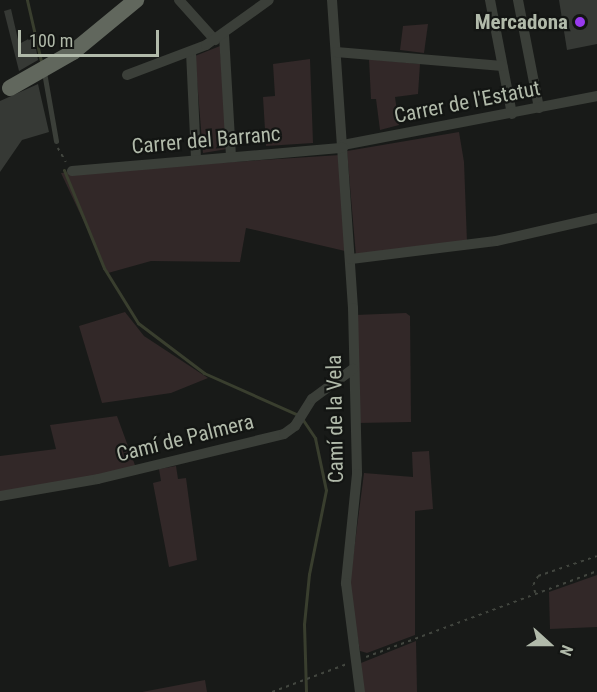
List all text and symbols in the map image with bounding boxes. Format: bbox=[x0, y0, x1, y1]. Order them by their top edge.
place label: Mercadona bbox=[475, 9, 568, 35]
marker: Mercadona bbox=[573, 15, 587, 29]
scale bar bbox=[21, 18, 162, 56]
text: 100 m bbox=[29, 30, 73, 51]
street label: Carrer de l'Estatut bbox=[392, 76, 542, 128]
street label: Carrer del Barranc bbox=[131, 121, 281, 159]
street label: Camí de la Vela bbox=[321, 355, 349, 483]
street label: Camí de Palmera bbox=[114, 409, 256, 467]
north arrow bbox=[519, 614, 579, 674]
text: N bbox=[556, 643, 577, 659]

